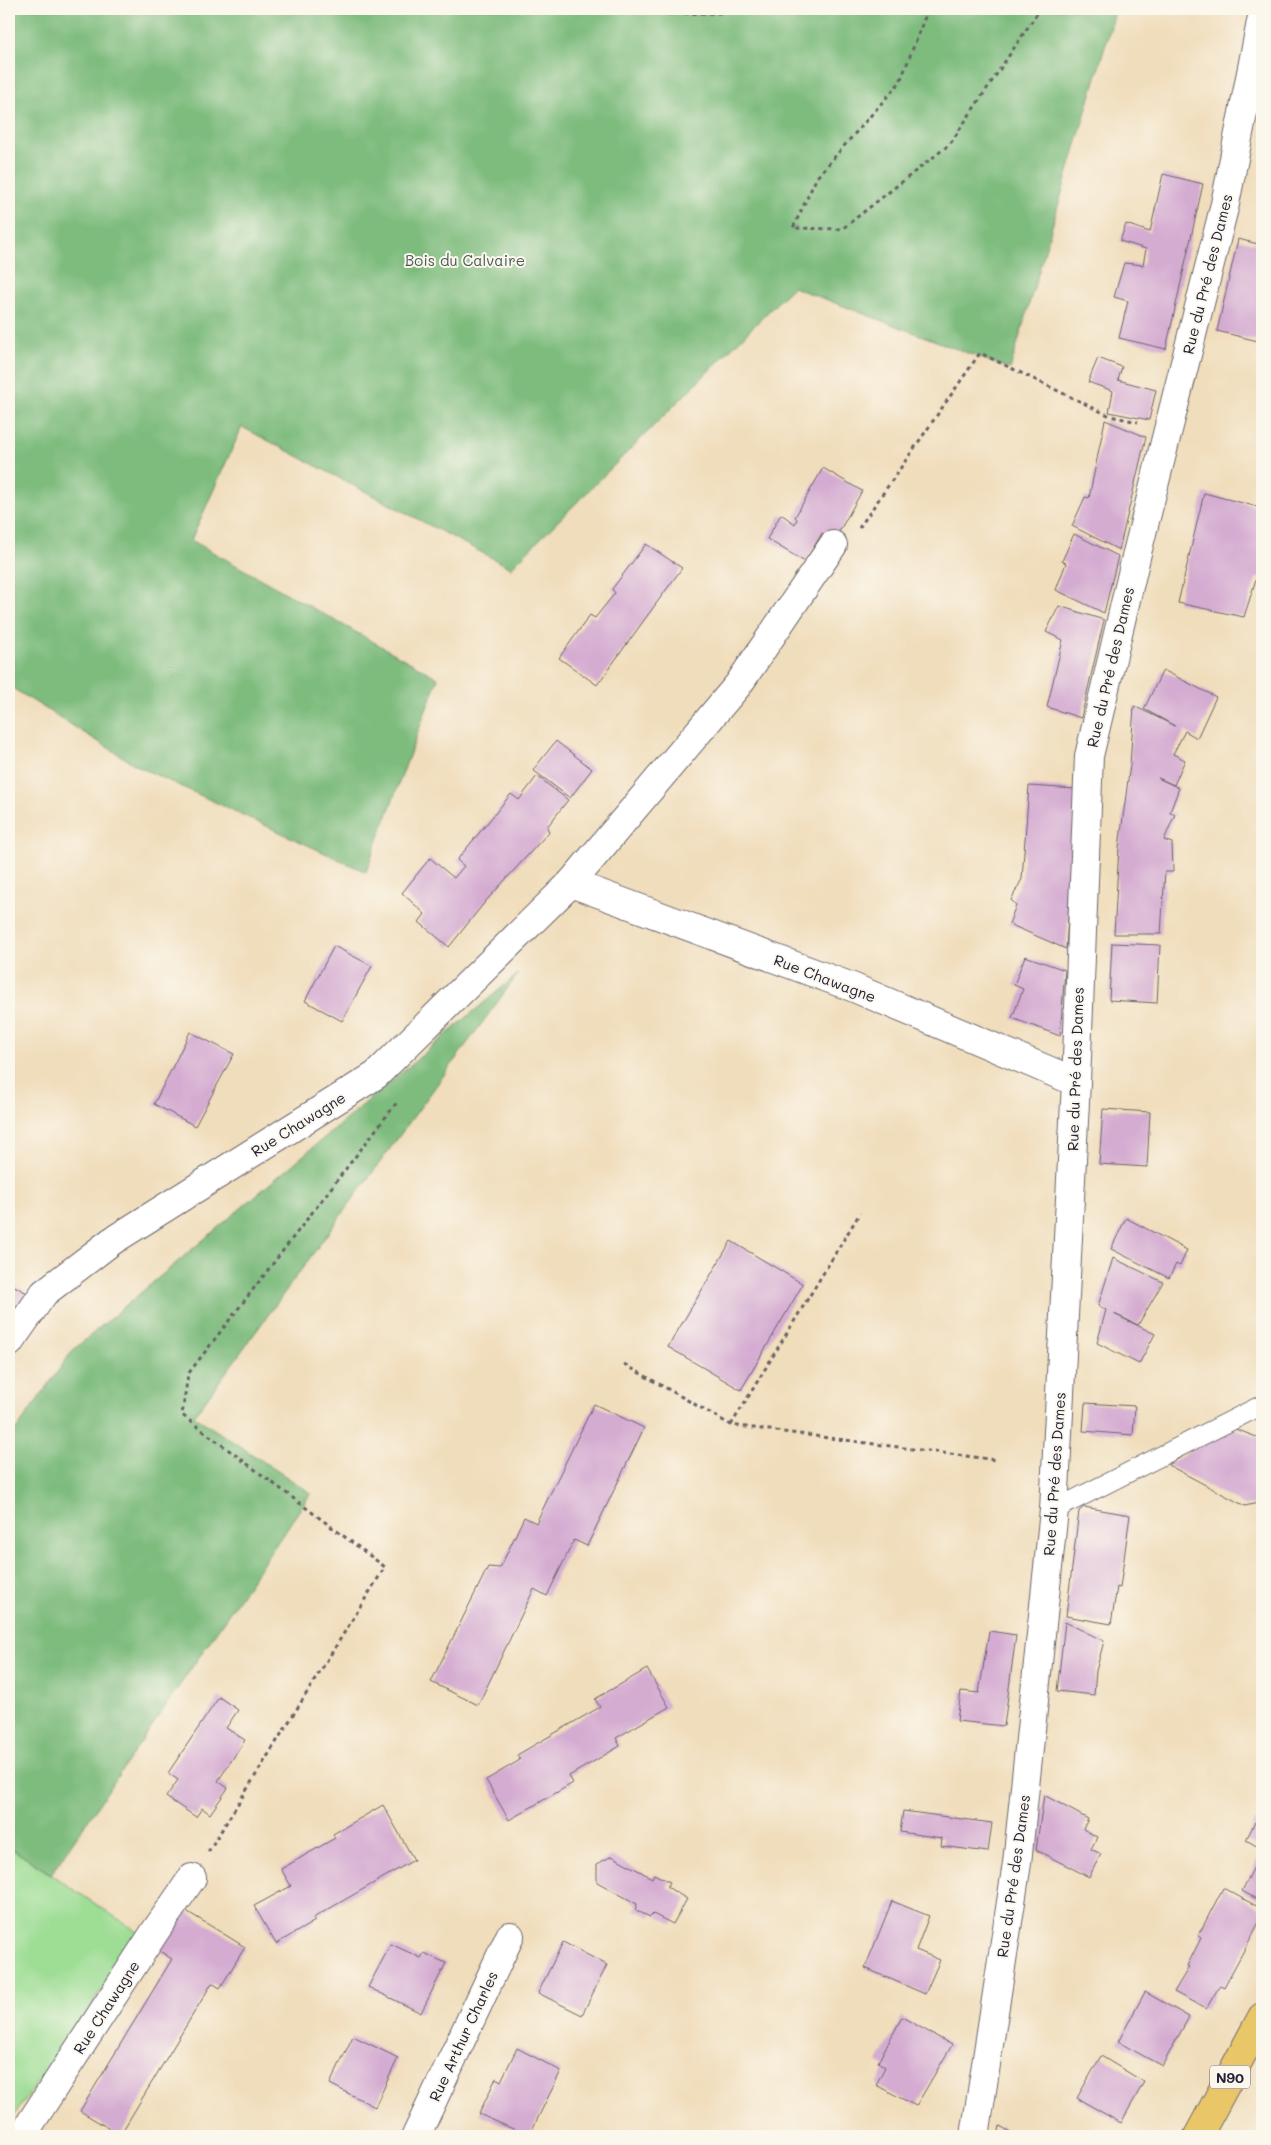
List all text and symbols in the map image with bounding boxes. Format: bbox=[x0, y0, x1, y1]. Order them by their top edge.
street label: Rue du Pré des Dames bbox=[1177, 192, 1237, 356]
park label: Bois du Calvaire bbox=[405, 250, 525, 270]
street label: Rue du Pré des Dames bbox=[1082, 585, 1138, 749]
street label: Rue Chawagne bbox=[771, 949, 879, 1007]
street label: Rue du Pré des Dames bbox=[1062, 987, 1088, 1151]
street label: Rue Chawagne bbox=[247, 1087, 349, 1161]
street label: Rue du Pré des Dames bbox=[1038, 1391, 1070, 1557]
street label: Rue du Pré des Dames bbox=[992, 1793, 1034, 1959]
street label: Rue Chawagne bbox=[68, 1956, 144, 2058]
street label: Rue Arthur Charles bbox=[424, 1968, 502, 2104]
road number: N90 bbox=[1210, 2066, 1250, 2088]

